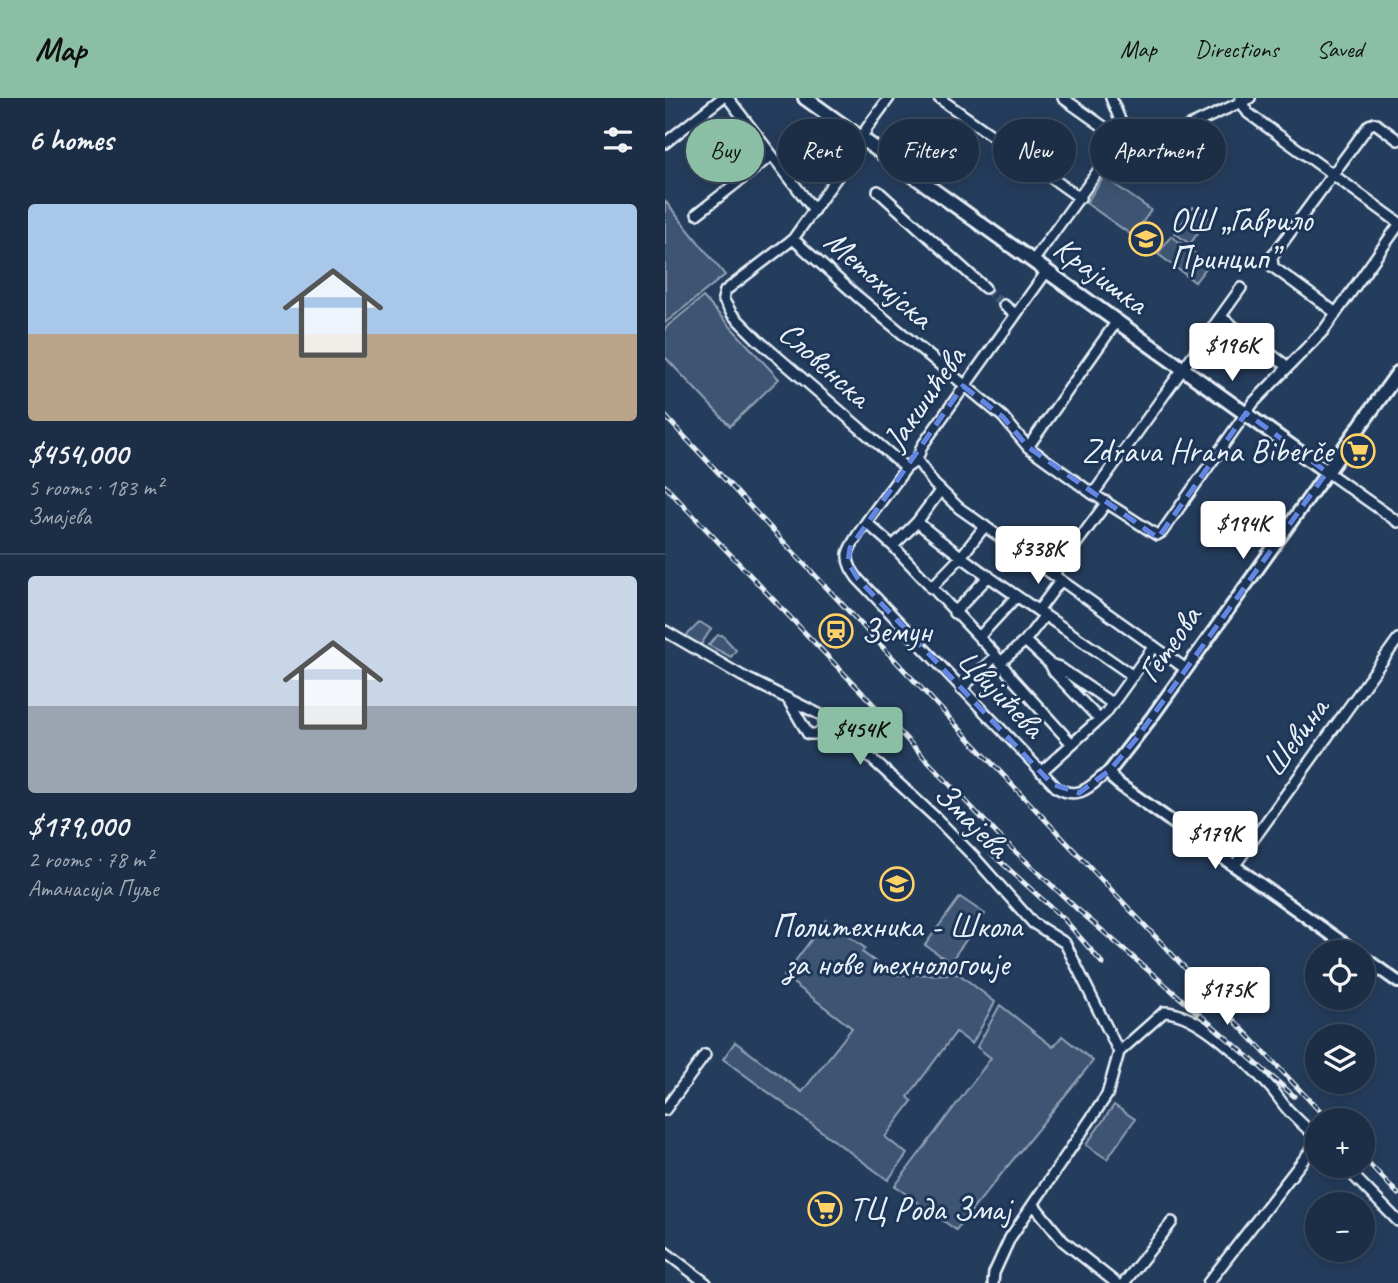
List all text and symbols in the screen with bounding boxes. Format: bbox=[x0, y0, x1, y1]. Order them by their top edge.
text: Map bbox=[35, 28, 86, 70]
text: Map bbox=[1120, 34, 1157, 64]
text: Directions bbox=[1195, 34, 1278, 64]
text: Saved bbox=[1316, 34, 1363, 64]
chip: Buy bbox=[686, 119, 764, 182]
chip: Rent bbox=[778, 119, 865, 182]
chip: Filters bbox=[879, 119, 979, 182]
chip: New bbox=[993, 119, 1076, 182]
chip: Apartment bbox=[1090, 119, 1226, 182]
text: 6 homes bbox=[28, 121, 113, 159]
icon: filters bbox=[599, 121, 637, 159]
place label: ОШ „Гаврило Принцип” bbox=[1170, 199, 1314, 279]
street label: Метохијска bbox=[816, 220, 944, 339]
school or university icon: ОШ „Гаврило Принцип” bbox=[1127, 220, 1165, 258]
street label: Крајишка bbox=[1045, 227, 1158, 324]
icon: home bbox=[270, 250, 396, 376]
street label: Словенска bbox=[770, 312, 882, 418]
pin: $196K bbox=[1183, 324, 1281, 383]
text: $196K bbox=[1205, 331, 1259, 360]
street label: Јакшићева bbox=[872, 337, 976, 460]
place label: Zdrava Hrana Biberče bbox=[1082, 430, 1335, 472]
supermarket icon: Zdrava Hrana Biberče bbox=[1339, 432, 1377, 470]
text: $454,000 bbox=[28, 435, 128, 473]
text: 5 rooms · 183 m² bbox=[28, 473, 163, 502]
text: Змајева bbox=[28, 502, 91, 531]
pin: $194K bbox=[1194, 502, 1292, 561]
text: $194K bbox=[1217, 509, 1269, 538]
pin: $338K bbox=[989, 526, 1087, 586]
text: $338K bbox=[1011, 534, 1065, 563]
street label: Гетеова bbox=[1128, 595, 1212, 691]
place label: Земун bbox=[861, 610, 934, 652]
station icon: Земун bbox=[817, 612, 855, 650]
icon: home bbox=[270, 622, 396, 748]
street label: Цвијићева bbox=[948, 639, 1055, 748]
street label: Шевина bbox=[1252, 687, 1339, 785]
pin: $454K bbox=[811, 708, 909, 767]
text: $454K bbox=[834, 715, 886, 744]
street label: Змајева bbox=[925, 773, 1020, 868]
text: $179,000 bbox=[28, 807, 128, 845]
pin: $179K bbox=[1166, 812, 1264, 871]
text: $179K bbox=[1189, 819, 1241, 848]
text: 2 rooms · 78 m² bbox=[28, 845, 152, 874]
school or university icon: Политехника - Школа за нове технологоије bbox=[878, 865, 916, 903]
text: Атанасија Пуље bbox=[28, 874, 158, 903]
place label: Политехника - Школа за нове технологоије bbox=[772, 905, 1024, 985]
map controls bbox=[1305, 940, 1375, 1262]
button: locate bbox=[1305, 940, 1375, 1010]
pin: $175K bbox=[1178, 968, 1276, 1027]
text: $175K bbox=[1201, 975, 1253, 1004]
button: layers bbox=[1305, 1024, 1375, 1094]
button: + bbox=[1305, 1108, 1375, 1178]
place label: ТЦ Рода Змај bbox=[849, 1188, 1014, 1230]
supermarket icon: ТЦ Рода Змај bbox=[806, 1190, 844, 1228]
button: − bbox=[1305, 1192, 1375, 1262]

